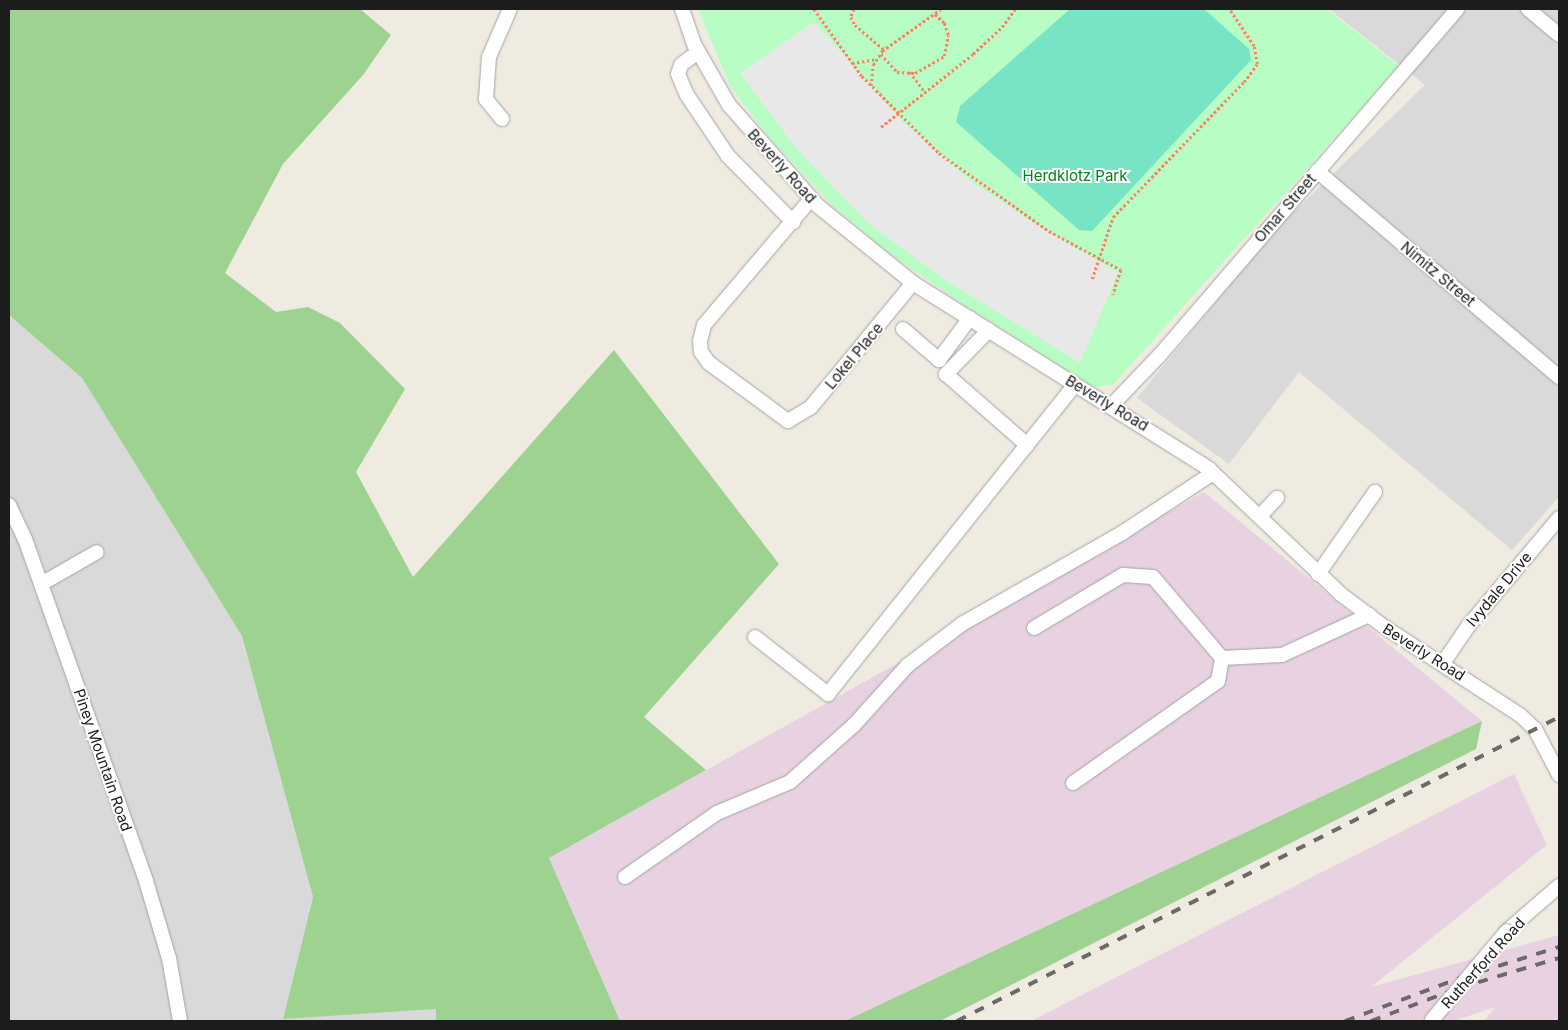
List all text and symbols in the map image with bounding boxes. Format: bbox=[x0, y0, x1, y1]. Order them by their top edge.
street label: Beverly Road bbox=[744, 125, 820, 207]
park label: Herdklotz Park bbox=[1023, 167, 1127, 185]
street label: Omar Street bbox=[1250, 170, 1320, 246]
street label: Nimitz Street bbox=[1397, 238, 1479, 310]
street label: Lokel Place bbox=[821, 319, 887, 393]
street label: Beverly Road bbox=[1062, 371, 1152, 435]
street label: Ivydale Drive bbox=[1463, 548, 1535, 630]
street label: Beverly Road bbox=[1380, 620, 1468, 684]
street label: Piney Mountain Road bbox=[70, 686, 136, 834]
street label: Rutherford Road bbox=[1437, 914, 1529, 1012]

